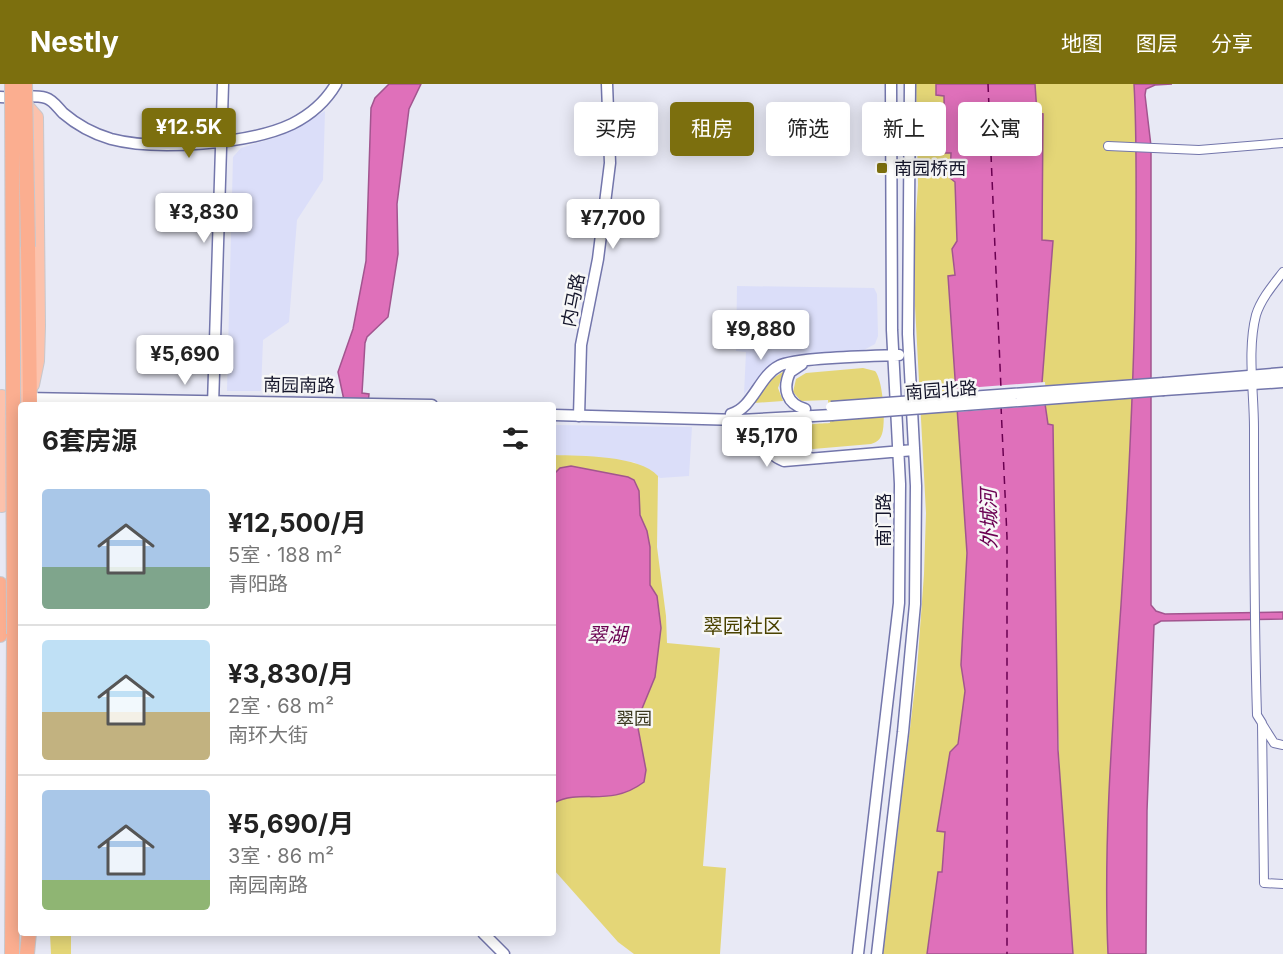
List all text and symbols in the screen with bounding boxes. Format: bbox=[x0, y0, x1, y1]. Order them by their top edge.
text: Nestly bbox=[30, 25, 119, 59]
text: 地图 bbox=[1061, 31, 1103, 56]
text: 图层 bbox=[1136, 31, 1178, 56]
text: 分享 bbox=[1211, 31, 1253, 56]
chip: 买房 bbox=[574, 102, 658, 156]
chip: 租房 bbox=[670, 102, 754, 156]
chip: 筛选 bbox=[766, 102, 850, 156]
chip: 新上 bbox=[862, 102, 946, 156]
chip: 公寓 bbox=[958, 102, 1042, 156]
pin: ¥12.5K bbox=[140, 108, 238, 159]
text: ¥12.5K bbox=[156, 115, 222, 139]
place label: 南园桥西 bbox=[894, 158, 966, 179]
marker: 南园桥西 bbox=[875, 161, 889, 175]
pin: ¥3,830 bbox=[155, 193, 253, 244]
pin: ¥7,700 bbox=[564, 199, 662, 250]
text: ¥3,830 bbox=[169, 200, 239, 224]
text: ¥7,700 bbox=[581, 206, 646, 230]
street label: 内马路 bbox=[558, 271, 588, 329]
pin: ¥9,880 bbox=[712, 310, 810, 361]
text: ¥9,880 bbox=[726, 317, 796, 341]
pin: ¥5,690 bbox=[136, 335, 234, 386]
text: ¥5,690 bbox=[150, 342, 220, 366]
street label: 南园南路 bbox=[263, 374, 335, 396]
street label: 南园北路 bbox=[904, 377, 978, 403]
pin: ¥5,170 bbox=[718, 417, 816, 468]
icon: filters bbox=[499, 422, 532, 455]
text: ¥5,170 bbox=[736, 424, 798, 448]
text: 6套房源 bbox=[42, 425, 137, 456]
water label: 外城河 bbox=[976, 485, 1002, 549]
street label: 南门路 bbox=[873, 493, 894, 547]
text: ¥12,500/月 bbox=[228, 507, 367, 538]
icon: home bbox=[90, 513, 162, 585]
text: 5室 · 188 m² bbox=[228, 543, 342, 567]
text: 青阳路 bbox=[228, 572, 288, 596]
district label: 翠园社区 bbox=[703, 614, 783, 638]
water label: 翠湖 bbox=[587, 623, 630, 647]
text: ¥3,830/月 bbox=[228, 658, 354, 689]
icon: home bbox=[90, 664, 162, 736]
text: 2室 · 68 m² bbox=[228, 694, 334, 718]
park label: 翠园 bbox=[616, 708, 652, 729]
text: 南环大街 bbox=[228, 723, 308, 747]
text: ¥5,690/月 bbox=[228, 808, 354, 839]
icon: home bbox=[90, 814, 162, 886]
text: 3室 · 86 m² bbox=[228, 844, 334, 868]
text: 南园南路 bbox=[228, 873, 308, 897]

